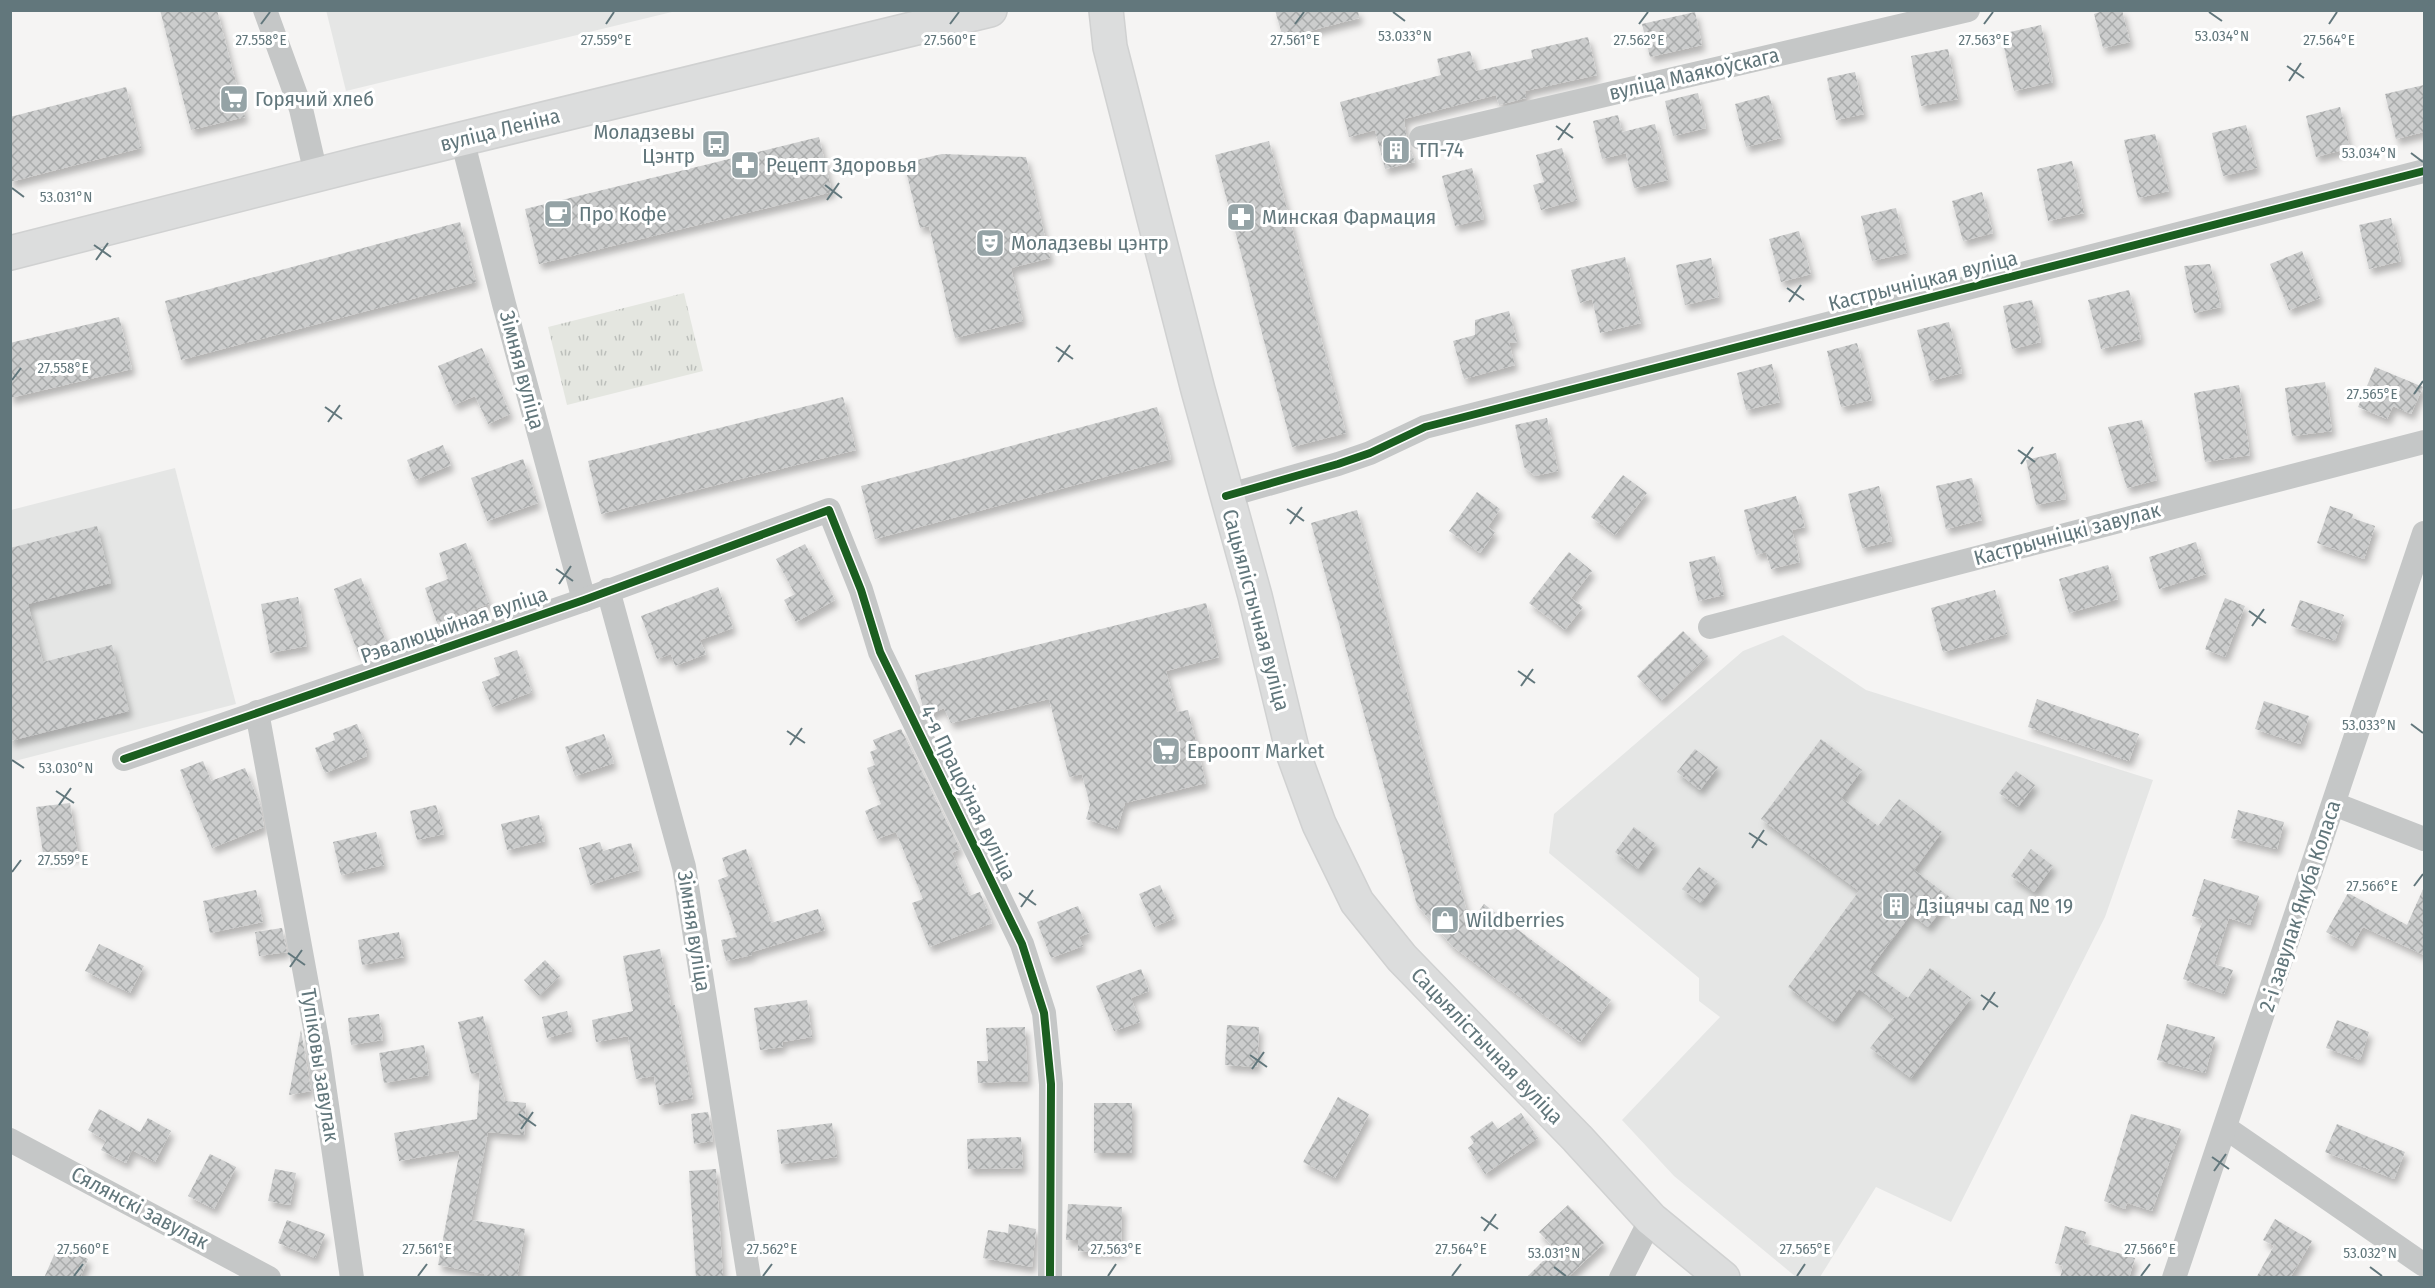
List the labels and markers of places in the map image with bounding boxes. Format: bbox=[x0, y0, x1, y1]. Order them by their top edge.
supermarket icon: Горячий хлеб bbox=[218, 83, 250, 115]
place label: Горячий хлеб bbox=[255, 86, 374, 112]
place label: Моладзевы Цэнтр bbox=[593, 119, 695, 169]
bus stop icon: Моладзевы Цэнтр bbox=[700, 128, 732, 160]
building icon: ТП-74 bbox=[1380, 134, 1412, 166]
place label: ТП-74 bbox=[1417, 137, 1464, 163]
pharmacy icon: Рецепт Здоровья bbox=[729, 149, 761, 181]
place label: Рецепт Здоровья bbox=[766, 152, 917, 178]
cafe icon: Про Кофе bbox=[542, 198, 574, 230]
place label: Про Кофе bbox=[579, 201, 667, 227]
pharmacy icon: Минская Фармация bbox=[1225, 201, 1257, 233]
place label: Минская Фармация bbox=[1262, 204, 1436, 230]
theatre icon: Моладзевы цэнтр bbox=[974, 227, 1006, 259]
place label: Моладзевы цэнтр bbox=[1011, 230, 1169, 256]
supermarket icon: Евроопт Market bbox=[1150, 735, 1182, 767]
place label: Евроопт Market bbox=[1187, 738, 1325, 764]
building icon: Дзіцячы сад № 19 bbox=[1880, 890, 1912, 922]
place label: Дзіцячы сад № 19 bbox=[1916, 893, 2073, 919]
shop icon: Wildberries bbox=[1429, 904, 1461, 936]
place label: Wildberries bbox=[1466, 907, 1565, 933]

